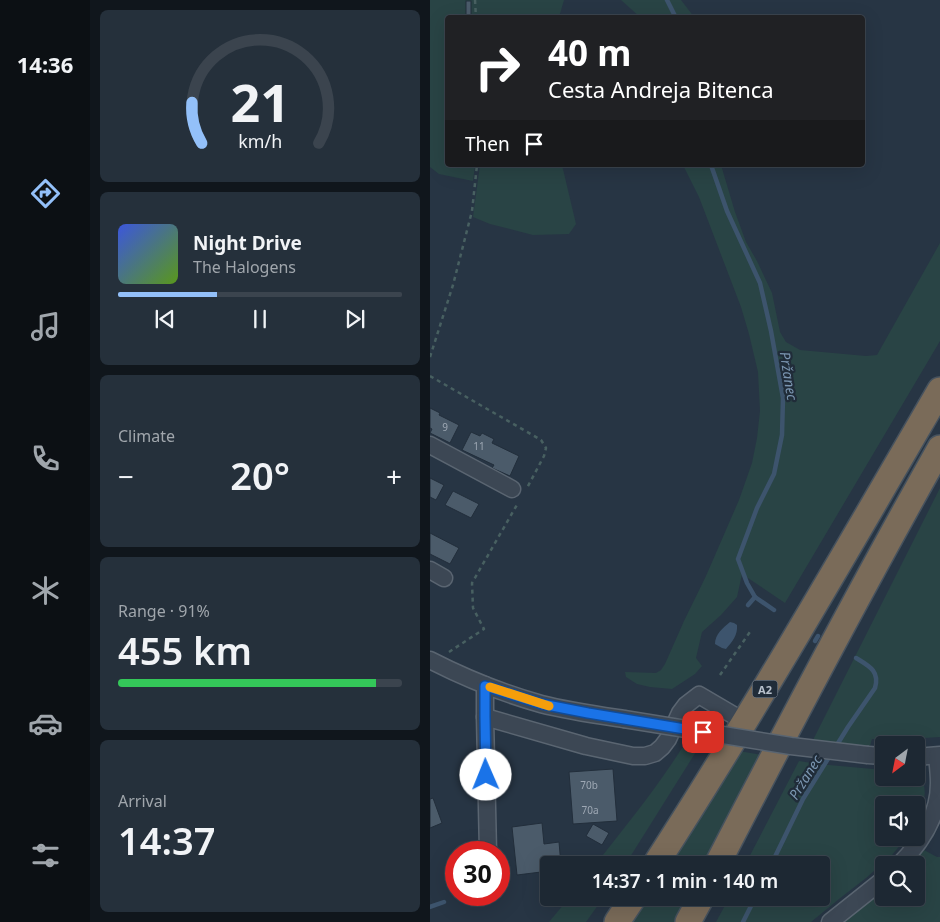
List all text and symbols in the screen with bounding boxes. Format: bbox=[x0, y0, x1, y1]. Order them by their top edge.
text: 40 m bbox=[548, 29, 631, 76]
icon: right bbox=[465, 35, 530, 100]
text: 14:36 bbox=[17, 49, 73, 79]
text: 21 bbox=[230, 66, 290, 137]
text: Cesta Andreja Bitenca bbox=[548, 74, 774, 104]
text: km/h bbox=[238, 129, 282, 153]
icon: arrive bbox=[520, 130, 548, 158]
text: Then bbox=[465, 131, 510, 157]
icon: directions bbox=[28, 176, 63, 211]
text: Night Drive bbox=[193, 230, 302, 256]
text: The Halogens bbox=[193, 256, 296, 278]
icon: previous bbox=[151, 305, 179, 333]
icon: pause bbox=[246, 305, 274, 333]
icon: next bbox=[341, 305, 369, 333]
icon: music bbox=[28, 309, 63, 344]
water label: Pržanec bbox=[776, 350, 802, 402]
house number: 9 bbox=[442, 420, 448, 434]
text: Climate bbox=[118, 425, 175, 447]
house number: 11 bbox=[473, 439, 485, 453]
icon: phone bbox=[28, 441, 63, 476]
text: 20° bbox=[230, 449, 290, 501]
text: − bbox=[118, 457, 134, 495]
text: + bbox=[386, 457, 402, 495]
icon: climate bbox=[28, 573, 63, 608]
text: Range · 91% bbox=[118, 600, 210, 622]
text: 455 km bbox=[118, 624, 252, 676]
road number: A2 bbox=[752, 681, 778, 698]
icon: car bbox=[28, 706, 63, 741]
pin bbox=[682, 711, 724, 753]
icon: arrive bbox=[689, 718, 717, 746]
north arrow bbox=[875, 736, 925, 786]
map controls bbox=[875, 736, 925, 906]
position arrow bbox=[459, 748, 511, 800]
water label: Pržanec bbox=[784, 751, 826, 803]
house number: 70b bbox=[580, 778, 598, 792]
text: Arrival bbox=[118, 790, 167, 812]
button: sound bbox=[875, 796, 925, 846]
house number: 70a bbox=[581, 803, 599, 817]
text: 14:37 bbox=[118, 814, 215, 866]
icon: filters bbox=[28, 838, 63, 873]
speed limit sign: 30 bbox=[445, 841, 510, 906]
button: search bbox=[875, 856, 925, 906]
text: 14:37 · 1 min · 140 m bbox=[592, 868, 778, 894]

